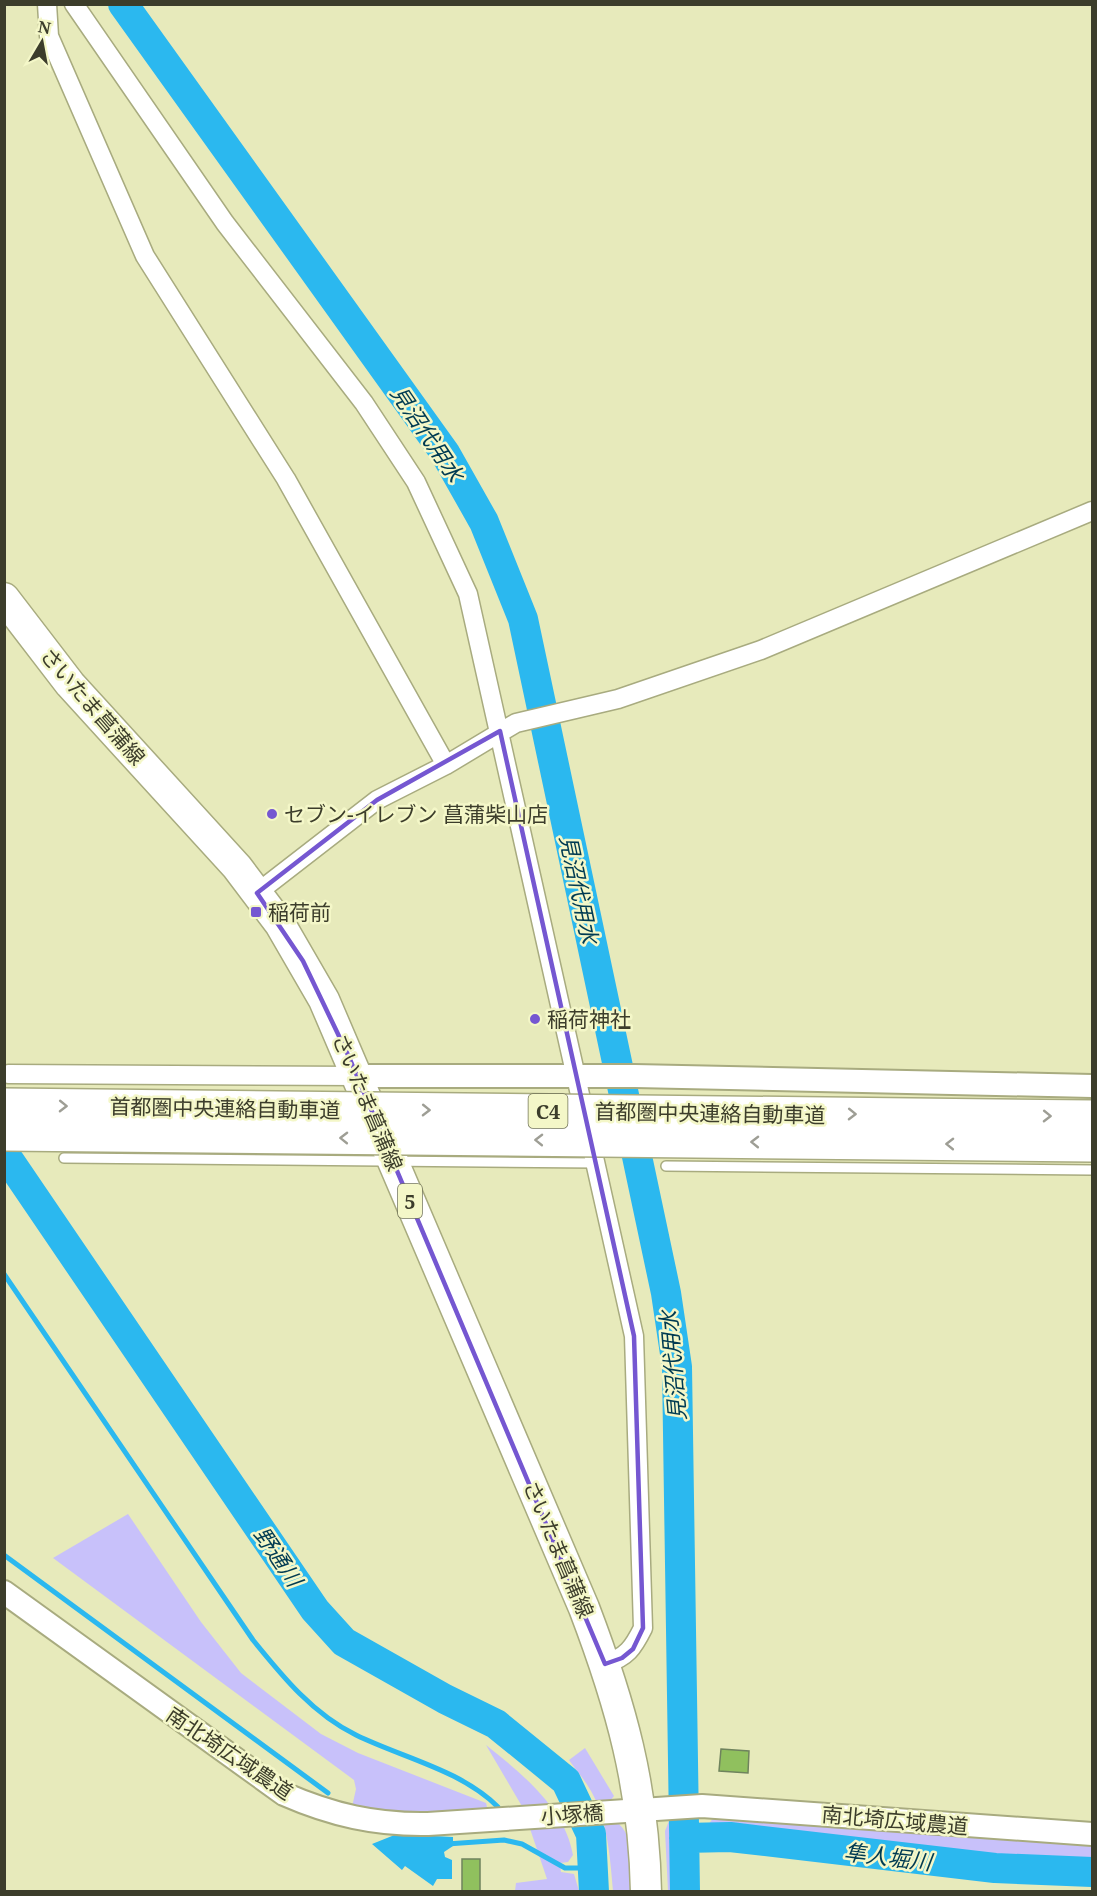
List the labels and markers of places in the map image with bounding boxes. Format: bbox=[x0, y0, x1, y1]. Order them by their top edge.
place label: セブン-イレブン 菖蒲柴山店 bbox=[284, 800, 548, 828]
marker: セブン-イレブン 菖蒲柴山店 bbox=[265, 807, 279, 821]
place label: 稲荷前 bbox=[268, 898, 331, 926]
marker: 稲荷前 bbox=[249, 905, 263, 919]
place label: 稲荷神社 bbox=[547, 1005, 631, 1033]
marker: 稲荷神社 bbox=[528, 1012, 542, 1026]

